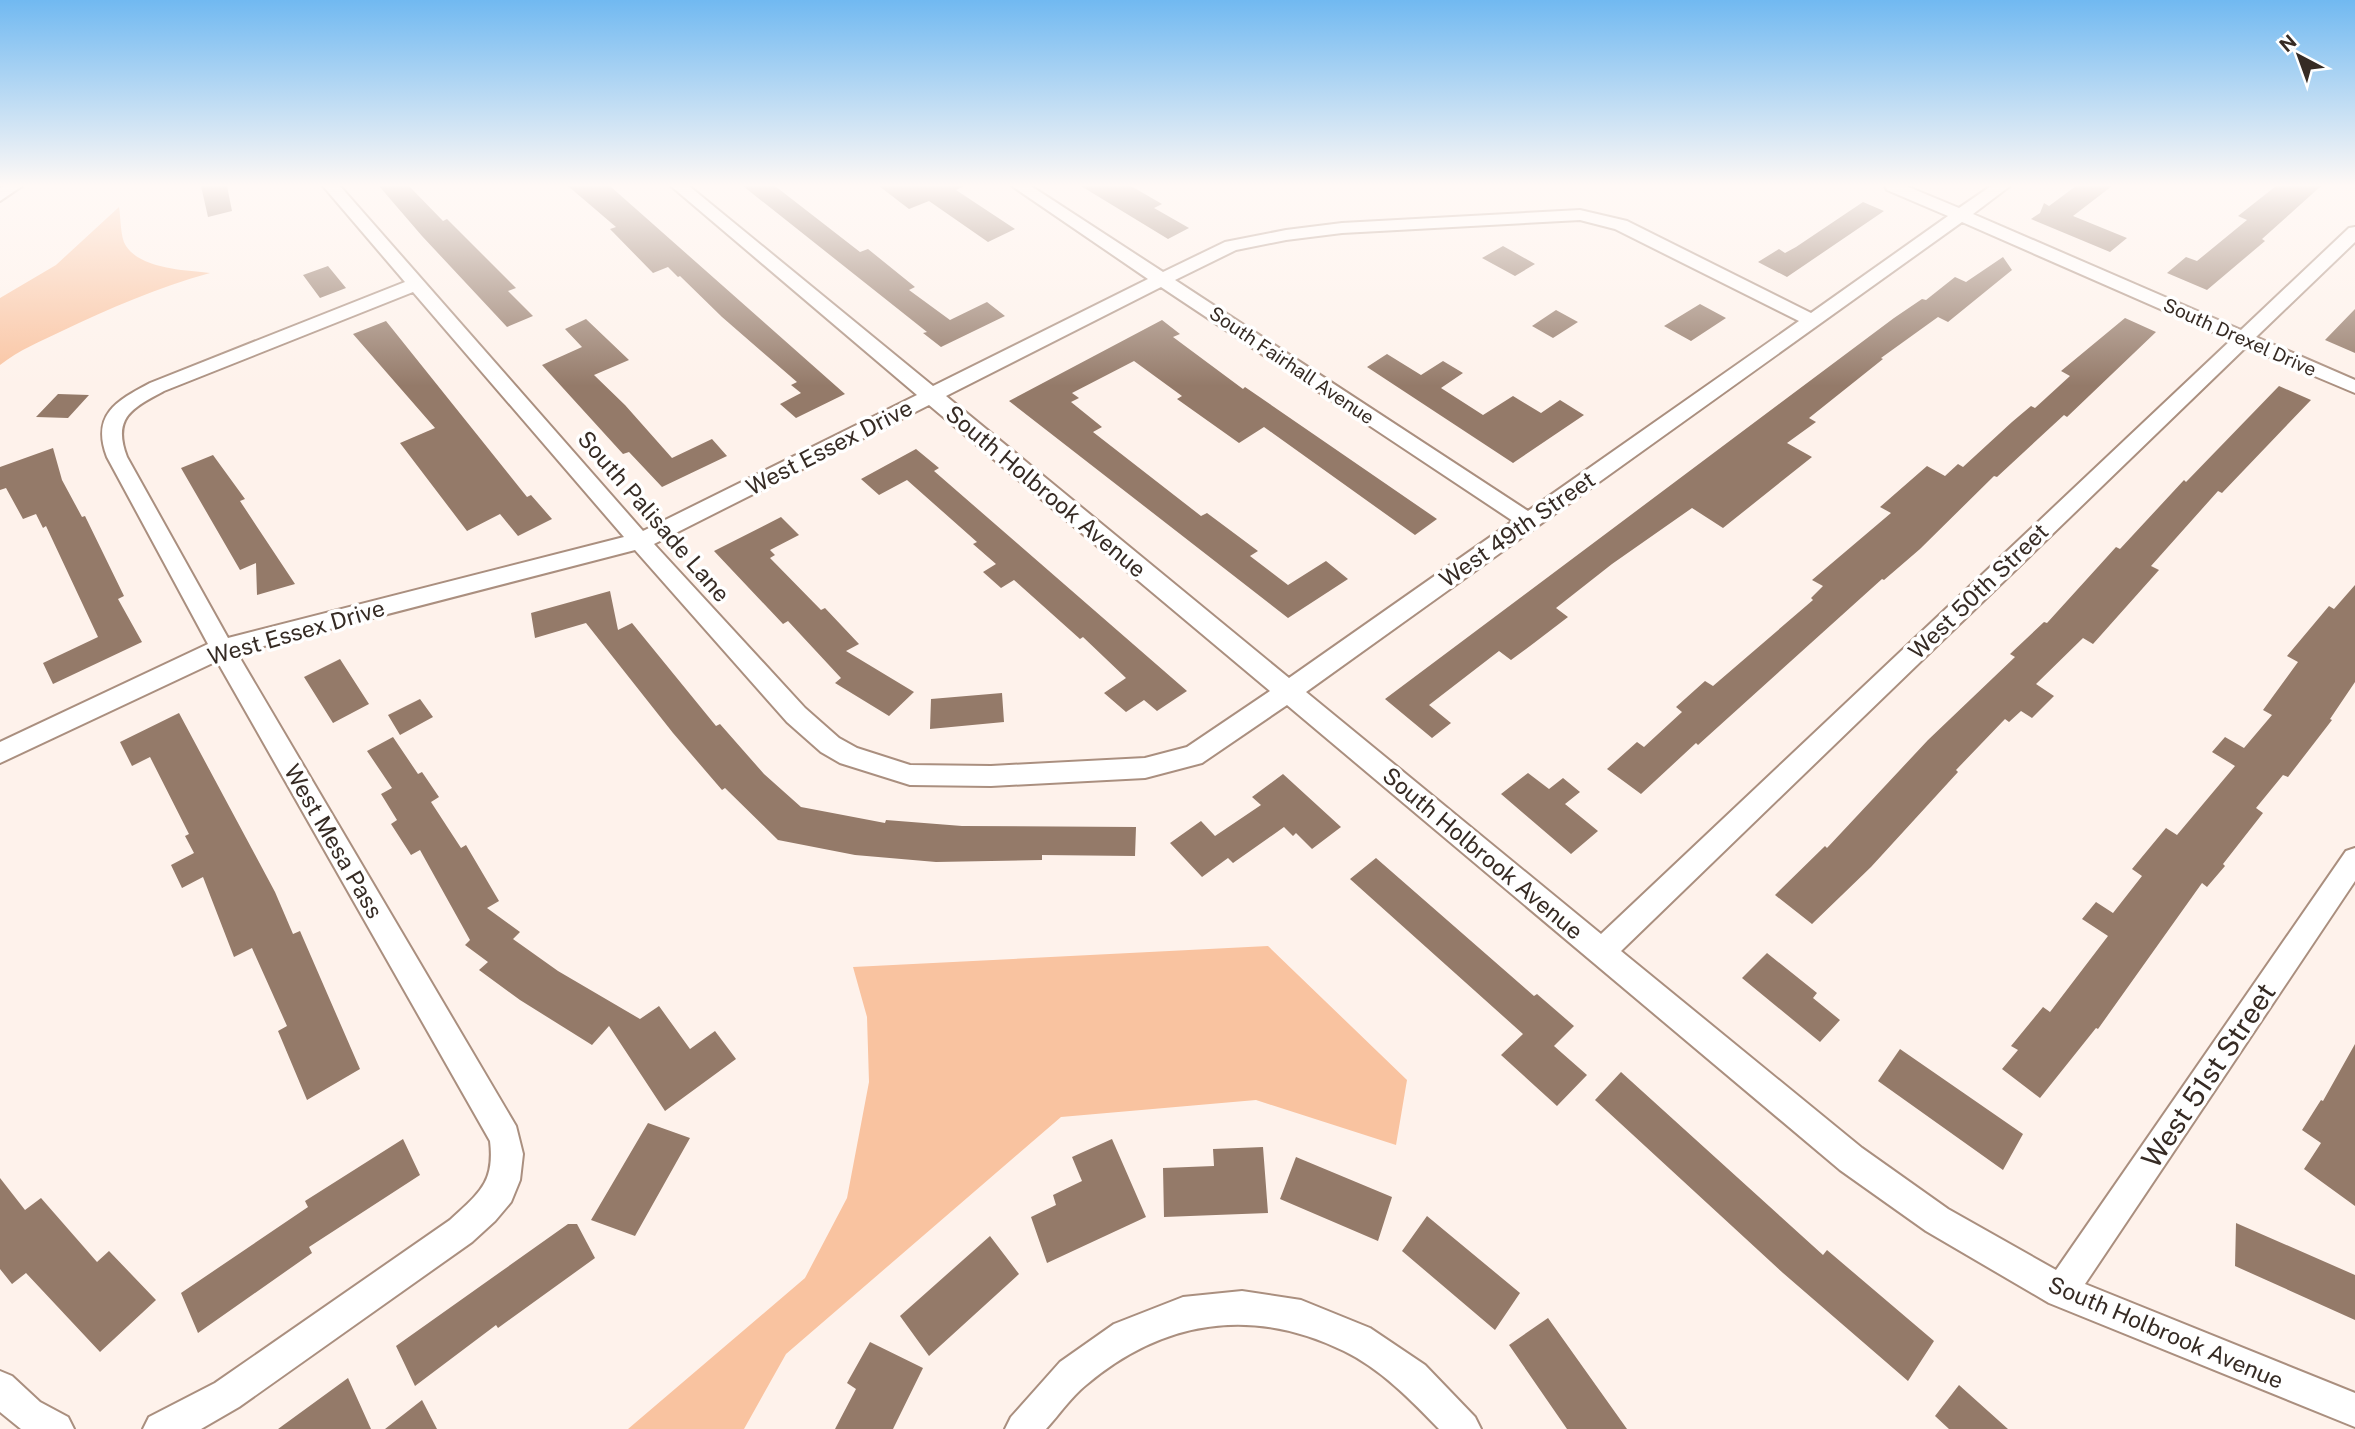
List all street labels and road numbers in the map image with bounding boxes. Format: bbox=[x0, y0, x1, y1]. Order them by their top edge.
street label: South Drexel Drive bbox=[2160, 293, 2320, 381]
street label: South Fairhall Avenue bbox=[1206, 302, 1378, 428]
street label: West Essex Drive bbox=[741, 393, 917, 501]
street label: South Holbrook Avenue bbox=[940, 399, 1152, 583]
street label: South Palisade Lane bbox=[572, 425, 736, 607]
street label: West 49th Street bbox=[1434, 465, 1600, 593]
street label: West 50th Street bbox=[1903, 518, 2053, 664]
street label: West Essex Drive bbox=[204, 594, 388, 670]
street label: West Mesa Pass bbox=[279, 759, 389, 923]
street label: South Holbrook Avenue bbox=[1377, 761, 1589, 945]
street label: West 51st Street bbox=[2134, 976, 2282, 1174]
street label: South Holbrook Avenue bbox=[2044, 1270, 2288, 1394]

